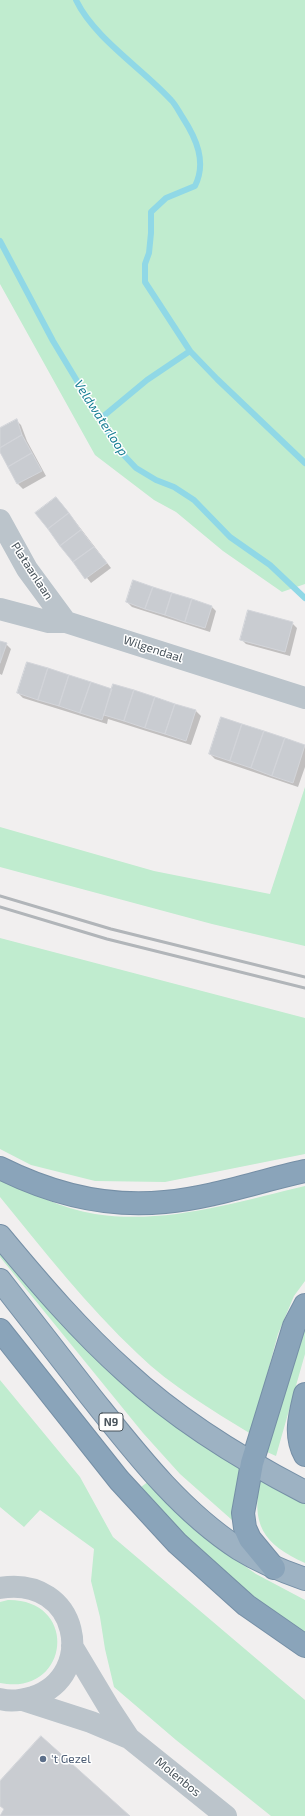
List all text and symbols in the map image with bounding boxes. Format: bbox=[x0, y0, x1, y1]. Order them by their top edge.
water label: Veldwaterloop bbox=[71, 377, 131, 459]
street label: Plataanlaan bbox=[8, 540, 56, 602]
street label: Wilgendaal bbox=[121, 633, 185, 665]
road number: N9 bbox=[99, 1413, 123, 1431]
place label: 't Gezel bbox=[51, 1752, 91, 1766]
marker: 't Gezel bbox=[38, 1754, 48, 1764]
street label: Molenbos bbox=[152, 1754, 204, 1800]

